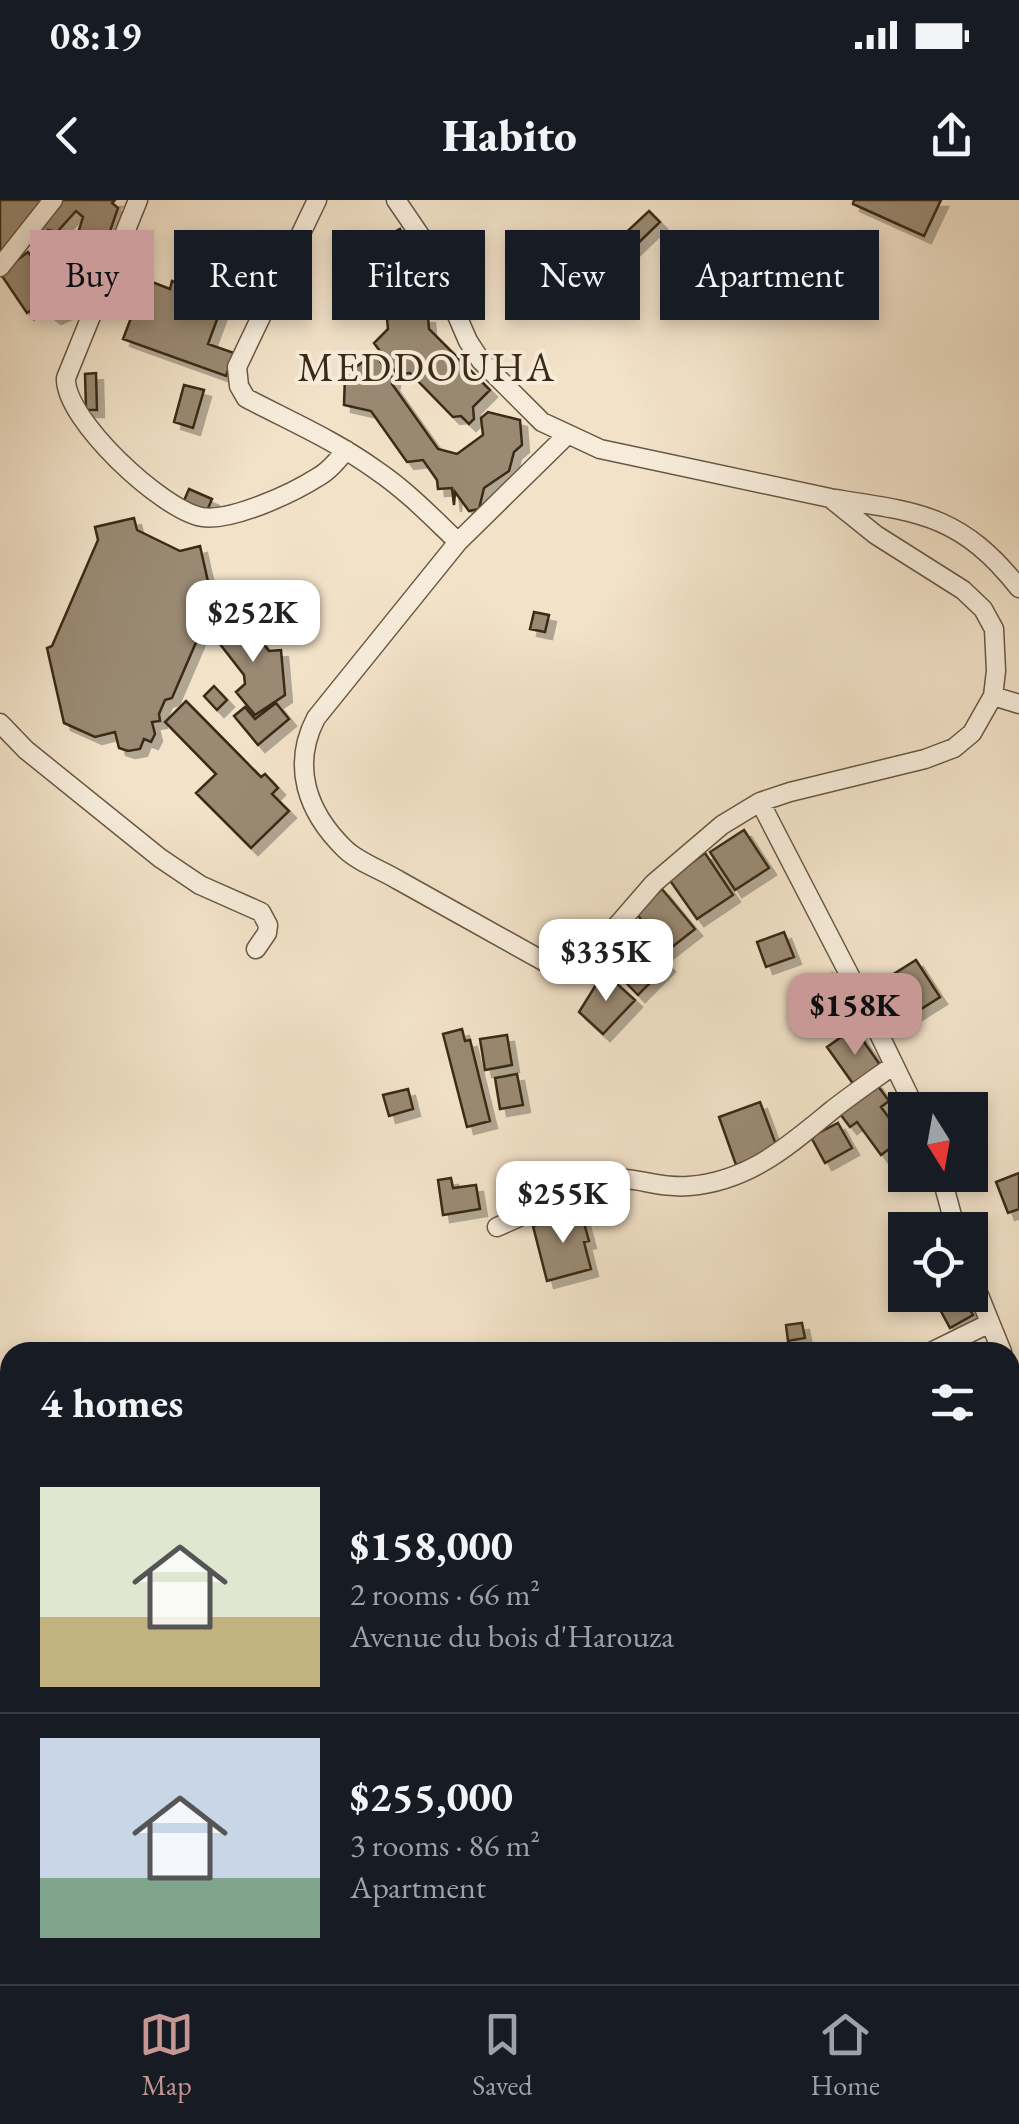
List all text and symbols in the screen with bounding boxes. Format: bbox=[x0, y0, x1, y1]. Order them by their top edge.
text: 08:19 bbox=[50, 11, 141, 60]
text: Habito bbox=[442, 106, 577, 164]
icon: back bbox=[40, 108, 95, 163]
icon: share bbox=[924, 108, 979, 163]
chip: Buy bbox=[30, 230, 154, 320]
chip: Rent bbox=[174, 230, 312, 320]
chip: Filters bbox=[332, 230, 485, 320]
chip: New bbox=[505, 230, 640, 320]
chip: Apartment bbox=[660, 230, 879, 320]
district label: MEDDOUHA bbox=[297, 341, 557, 393]
pin: $252K bbox=[183, 580, 323, 665]
text: $252K bbox=[208, 591, 298, 633]
pin: $335K bbox=[536, 919, 676, 1004]
text: $335K bbox=[561, 930, 651, 972]
pin: $158K bbox=[785, 973, 925, 1058]
text: $158K bbox=[810, 984, 900, 1026]
north arrow bbox=[888, 1092, 988, 1192]
map controls bbox=[888, 1092, 988, 1312]
pin: $255K bbox=[493, 1161, 633, 1246]
text: $255K bbox=[518, 1172, 608, 1214]
button: locate bbox=[888, 1212, 988, 1312]
text: 4 homes bbox=[40, 1375, 183, 1430]
icon: filters bbox=[925, 1375, 980, 1430]
text: $158,000 bbox=[350, 1518, 513, 1573]
icon: home bbox=[120, 1527, 240, 1647]
text: 2 rooms · 66 m² bbox=[350, 1573, 540, 1615]
text: Avenue du bois d'Harouza bbox=[350, 1615, 674, 1657]
text: $255,000 bbox=[350, 1769, 513, 1824]
icon: home bbox=[120, 1778, 240, 1898]
text: 3 rooms · 86 m² bbox=[350, 1824, 540, 1866]
text: Apartment bbox=[350, 1866, 486, 1908]
tab: Map bbox=[139, 2007, 194, 2103]
tab: Saved bbox=[472, 2007, 532, 2103]
tab: Home bbox=[811, 2007, 880, 2103]

